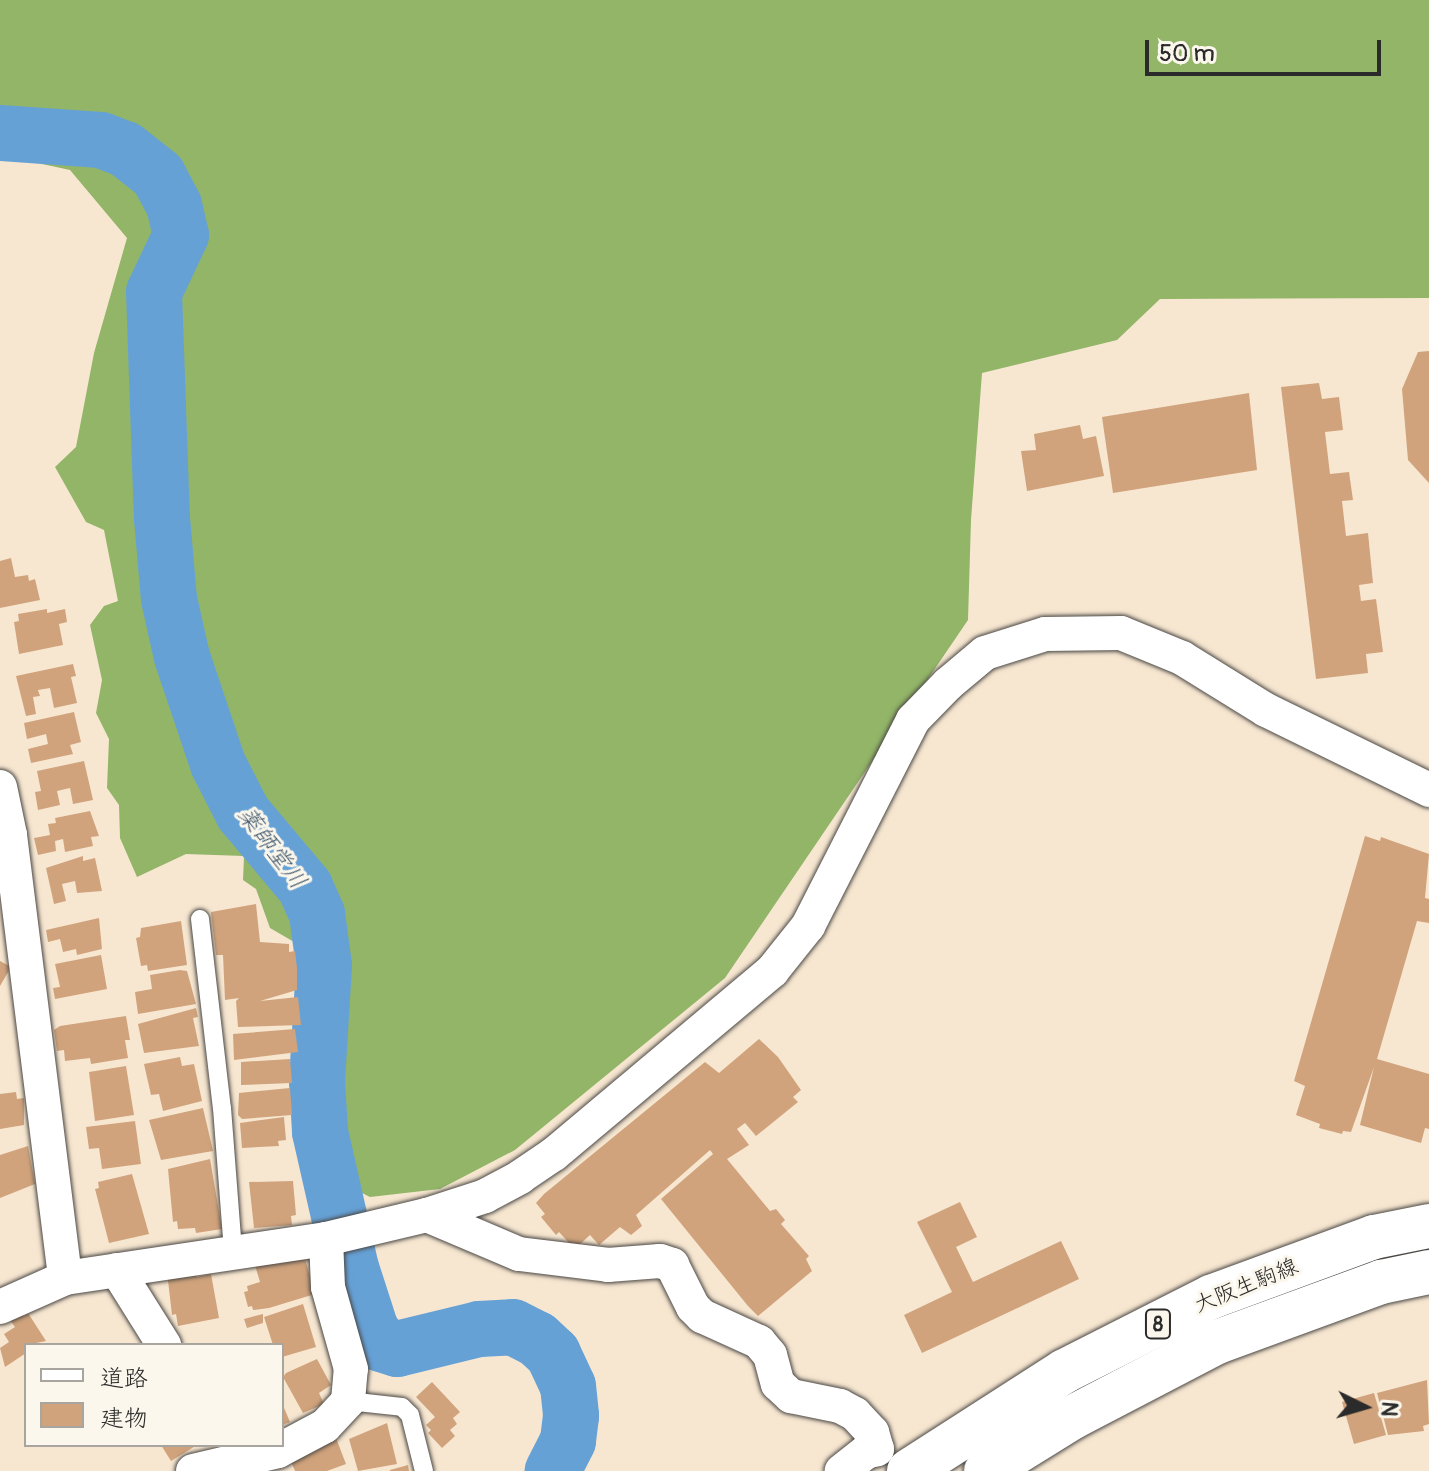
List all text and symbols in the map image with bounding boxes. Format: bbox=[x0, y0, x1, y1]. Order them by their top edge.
scale bar bbox=[1149, 24, 1385, 74]
text: 50 m bbox=[1159, 39, 1215, 68]
water label: 薬師堂川 bbox=[232, 801, 312, 895]
street label: 大阪生駒線 bbox=[1190, 1253, 1302, 1319]
road number: 8 bbox=[1144, 1308, 1172, 1340]
legend bbox=[24, 1343, 284, 1447]
text: 道路 bbox=[100, 1364, 148, 1393]
north arrow bbox=[1325, 1367, 1405, 1447]
text: N bbox=[1374, 1400, 1404, 1418]
text: 建物 bbox=[100, 1404, 148, 1433]

